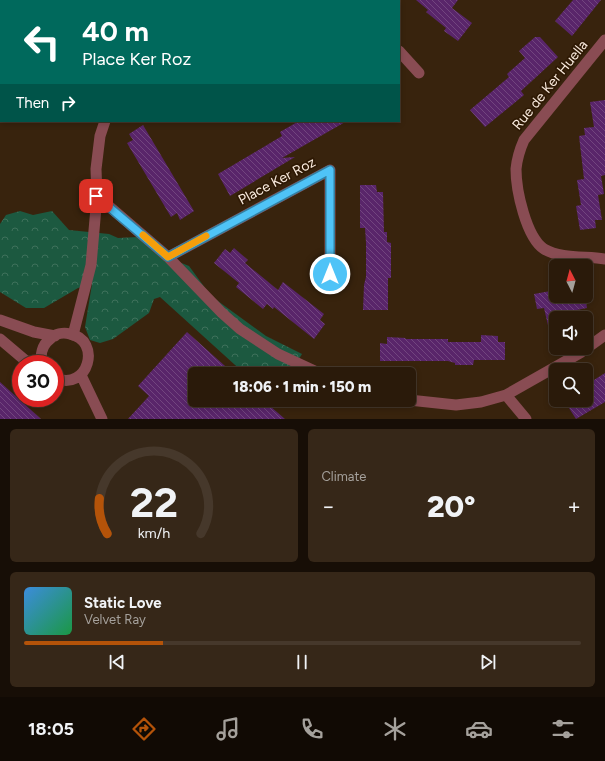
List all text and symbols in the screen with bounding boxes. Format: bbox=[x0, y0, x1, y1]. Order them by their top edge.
text: 40 m bbox=[82, 14, 149, 48]
icon: left bbox=[16, 16, 68, 68]
street label: Rue de Ker Huella bbox=[509, 37, 591, 133]
text: Place Ker Roz bbox=[82, 48, 191, 70]
icon: right bbox=[57, 92, 79, 114]
text: Then bbox=[16, 94, 49, 112]
street label: Place Ker Roz bbox=[235, 153, 319, 208]
pin bbox=[79, 179, 113, 213]
icon: arrive bbox=[85, 185, 107, 207]
position arrow bbox=[309, 253, 351, 295]
north arrow bbox=[549, 259, 593, 303]
map controls bbox=[549, 259, 593, 407]
button: sound bbox=[549, 311, 593, 355]
speed limit sign: 30 bbox=[12, 355, 64, 407]
button: search bbox=[549, 363, 593, 407]
text: 18:06 · 1 min · 150 m bbox=[233, 378, 371, 396]
text: Climate bbox=[322, 469, 366, 484]
text: 22 bbox=[130, 476, 178, 526]
text: 20° bbox=[427, 488, 476, 525]
text: − bbox=[322, 493, 335, 520]
text: + bbox=[567, 493, 581, 520]
text: km/h bbox=[137, 523, 170, 541]
text: Static Love bbox=[84, 594, 162, 612]
text: Velvet Ray bbox=[84, 612, 146, 627]
icon: previous bbox=[106, 651, 128, 673]
icon: pause bbox=[291, 651, 313, 673]
icon: next bbox=[477, 651, 499, 673]
icon: directions bbox=[130, 715, 158, 743]
icon: music bbox=[214, 715, 242, 743]
icon: phone bbox=[298, 715, 326, 743]
icon: climate bbox=[381, 715, 409, 743]
icon: car bbox=[465, 715, 493, 743]
icon: filters bbox=[549, 715, 577, 743]
text: 18:05 bbox=[28, 718, 74, 740]

